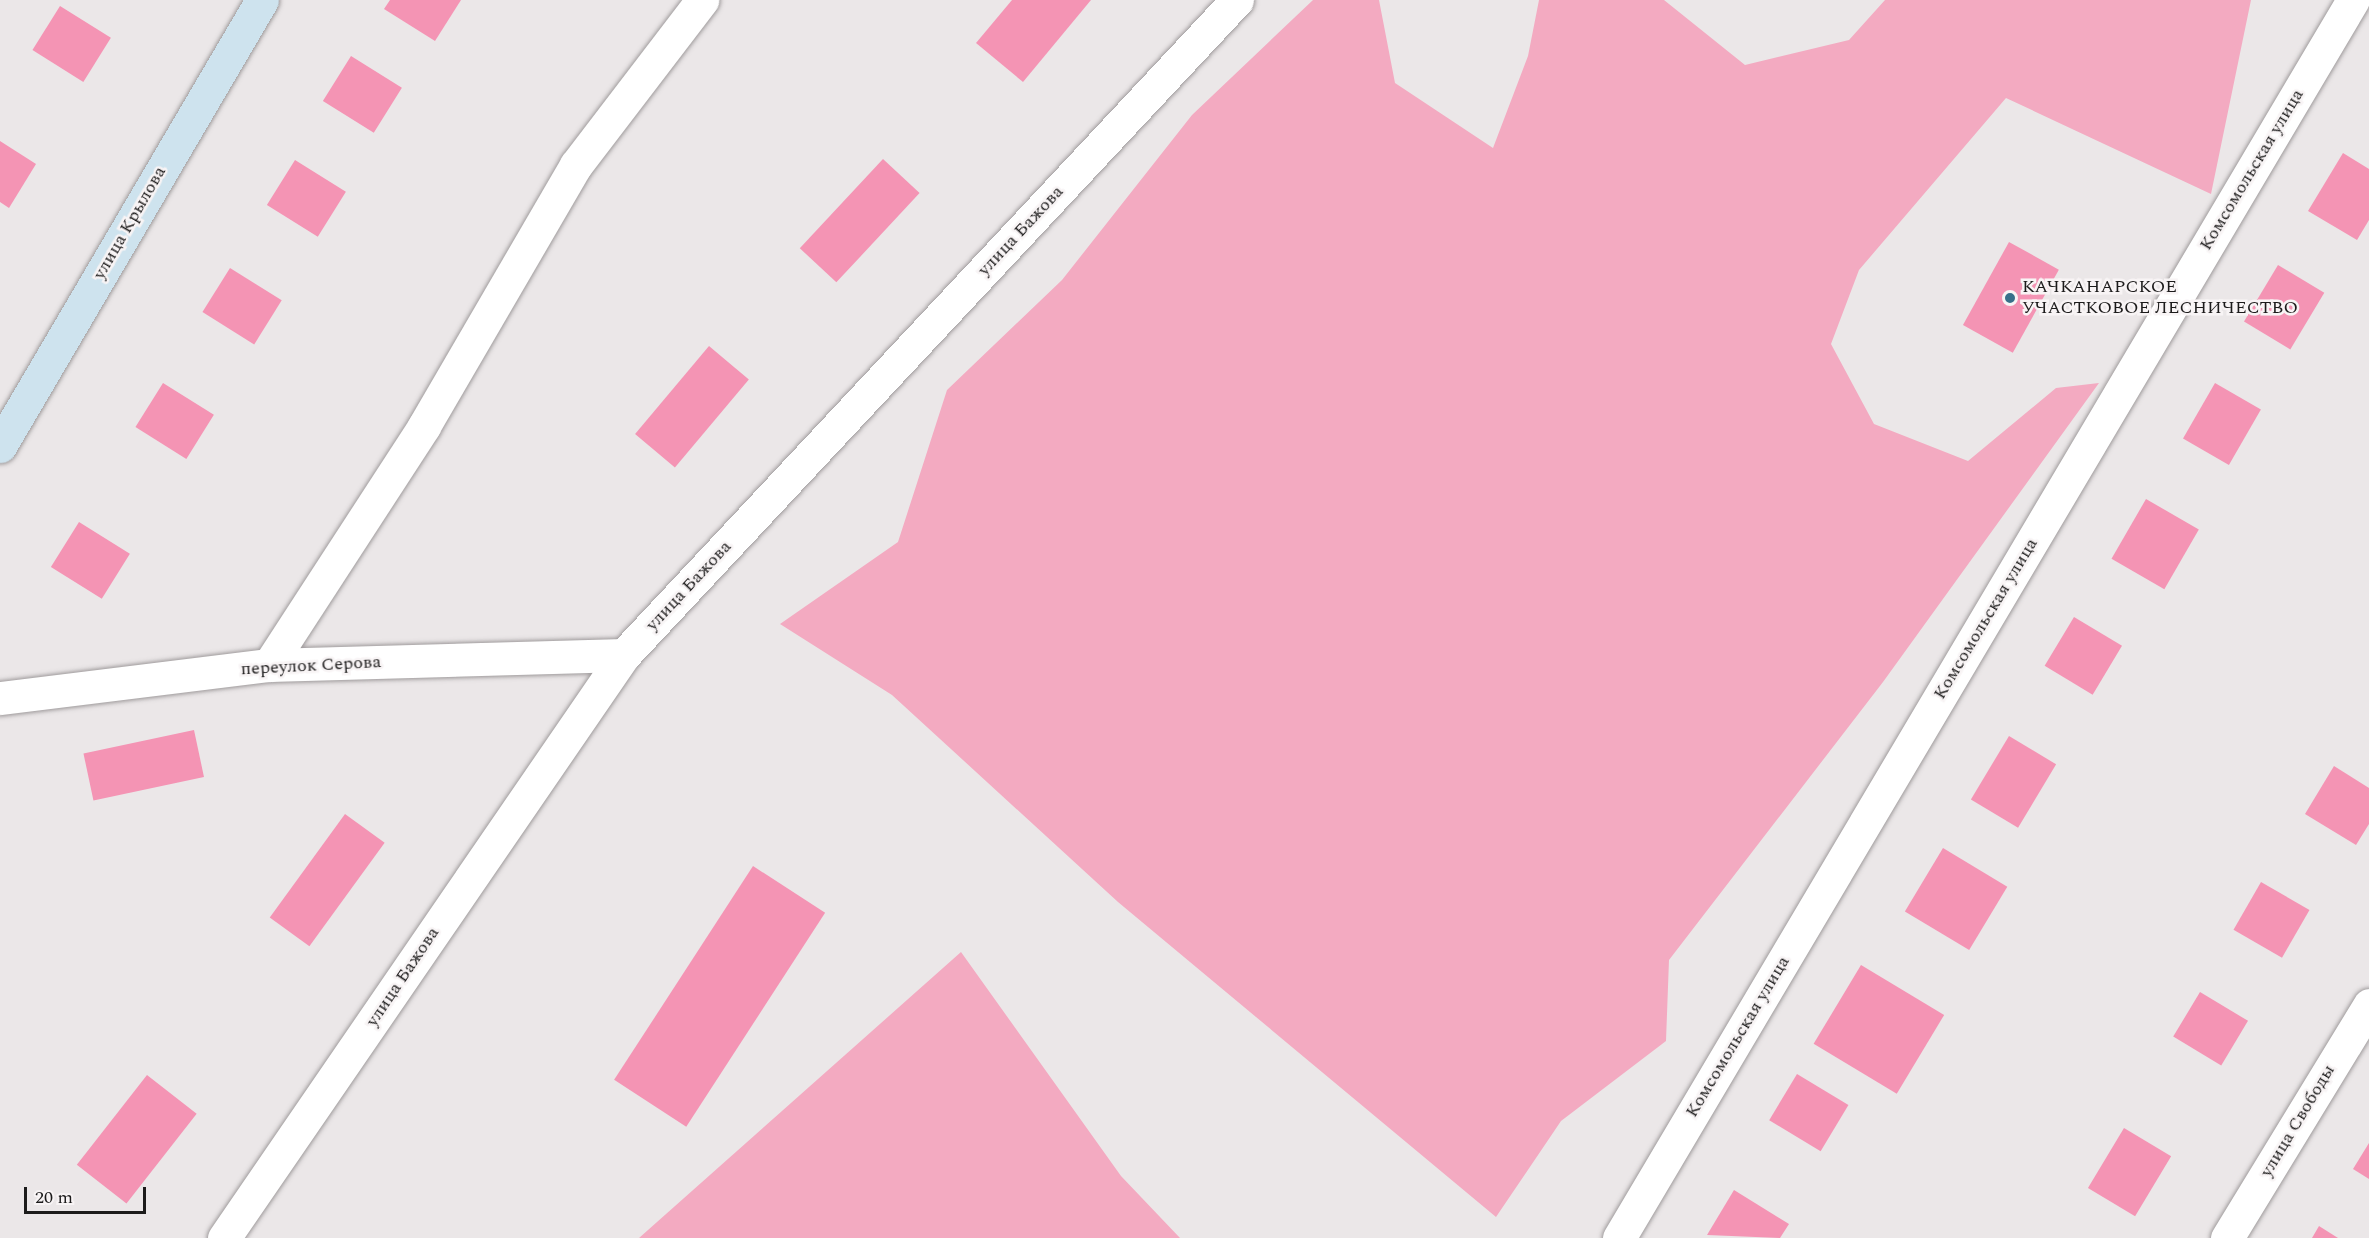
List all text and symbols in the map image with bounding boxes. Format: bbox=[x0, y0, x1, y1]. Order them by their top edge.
street label: Комсомольская улица bbox=[2195, 85, 2309, 255]
street label: улица Крылова bbox=[89, 163, 171, 283]
street label: улица Бажова bbox=[974, 181, 1068, 281]
place label: КАЧКАНАРСКОЕ УЧАСТКОВОЕ ЛЕСНИЧЕСТВО bbox=[2022, 277, 2298, 320]
marker: КАЧКАНАРСКОЕ УЧАСТКОВОЕ ЛЕСНИЧЕСТВО bbox=[2003, 291, 2017, 305]
street label: Комсомольская улица bbox=[1929, 534, 2043, 704]
street label: улица Бажова bbox=[642, 536, 736, 636]
street label: переулок Серова bbox=[240, 652, 382, 680]
street label: улица Бажова bbox=[362, 923, 444, 1031]
street label: Комсомольская улица bbox=[1681, 952, 1795, 1122]
street label: улица Свободы bbox=[2256, 1061, 2340, 1181]
scale bar bbox=[27, 1175, 148, 1213]
text: 20 m bbox=[35, 1184, 73, 1211]

